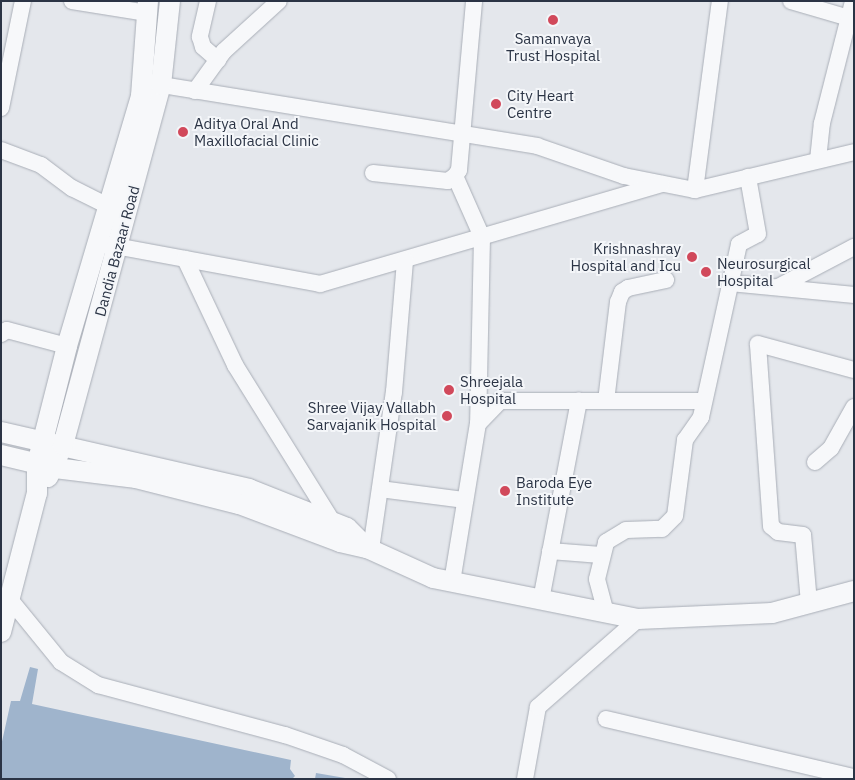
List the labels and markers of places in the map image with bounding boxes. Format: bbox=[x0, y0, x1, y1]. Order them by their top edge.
marker: Samanvaya Trust Hospital bbox=[546, 13, 560, 27]
place label: Samanvaya Trust Hospital bbox=[506, 29, 600, 64]
place label: City Heart Centre bbox=[507, 86, 574, 121]
marker: City Heart Centre bbox=[489, 97, 503, 111]
place label: Aditya Oral And Maxillofacial Clinic bbox=[194, 114, 319, 149]
marker: Aditya Oral And Maxillofacial Clinic bbox=[176, 125, 190, 139]
place label: Krishnashray Hospital and Icu bbox=[571, 239, 681, 274]
marker: Krishnashray Hospital and Icu bbox=[685, 250, 699, 264]
place label: Neurosurgical Hospital bbox=[717, 254, 810, 289]
marker: Neurosurgical Hospital bbox=[699, 265, 713, 279]
place label: Shreejala Hospital bbox=[460, 372, 523, 407]
marker: Shreejala Hospital bbox=[442, 383, 456, 397]
place label: Shree Vijay Vallabh Sarvajanik Hospital bbox=[307, 398, 436, 433]
marker: Shree Vijay Vallabh Sarvajanik Hospital bbox=[440, 409, 454, 423]
place label: Baroda Eye Institute bbox=[516, 473, 592, 508]
marker: Baroda Eye Institute bbox=[498, 484, 512, 498]

